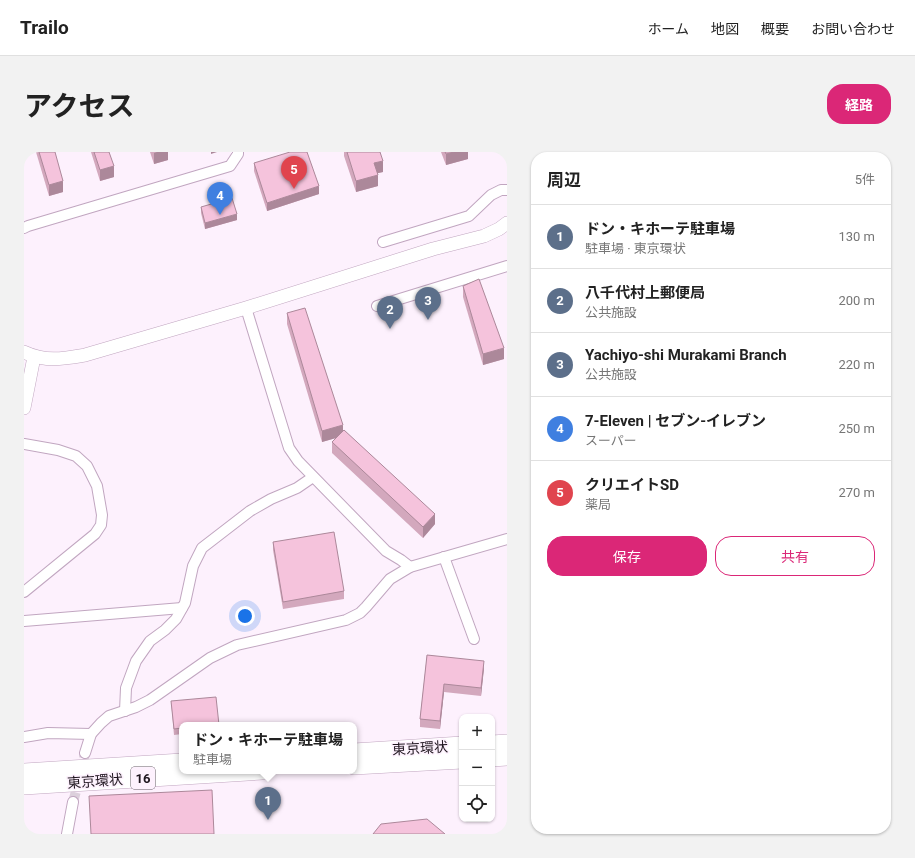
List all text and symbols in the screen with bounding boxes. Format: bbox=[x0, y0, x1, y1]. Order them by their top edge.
text: Trailo bbox=[20, 16, 69, 39]
text: ホーム bbox=[647, 21, 689, 37]
text: 地図 bbox=[711, 21, 739, 37]
text: 概要 bbox=[761, 21, 789, 37]
text: お問い合わせ bbox=[811, 21, 895, 37]
button: 経路 bbox=[827, 84, 891, 124]
text: アクセス bbox=[24, 90, 135, 123]
pin: 5 bbox=[281, 156, 307, 189]
text: 周辺 bbox=[547, 170, 581, 190]
text: 5件 bbox=[855, 172, 875, 187]
pin: 4 bbox=[207, 182, 233, 215]
text: ドン・キホーテ駐車場 bbox=[585, 220, 735, 238]
text: 1 bbox=[556, 229, 564, 244]
text: 130 m bbox=[838, 229, 875, 244]
text: 駐車場 · 東京環状 bbox=[585, 241, 686, 256]
text: 八千代村上郵便局 bbox=[585, 284, 705, 302]
pin: 3 bbox=[415, 287, 441, 320]
text: 2 bbox=[556, 293, 564, 308]
text: 200 m bbox=[838, 293, 875, 308]
pin: 2 bbox=[377, 296, 403, 329]
text: 公共施設 bbox=[585, 305, 637, 320]
text: Yachiyo-shi Murakami Branch bbox=[585, 346, 787, 364]
text: 3 bbox=[556, 357, 564, 372]
text: 220 m bbox=[838, 357, 875, 372]
text: 公共施設 bbox=[585, 367, 637, 382]
text: 7-Eleven | セブン-イレブン bbox=[585, 412, 766, 430]
text: 4 bbox=[556, 421, 564, 436]
text: 250 m bbox=[838, 421, 875, 436]
text: スーパー bbox=[585, 433, 637, 448]
text: クリエイトSD bbox=[585, 476, 679, 494]
text: 5 bbox=[556, 485, 564, 500]
text: 270 m bbox=[838, 485, 875, 500]
text: 薬局 bbox=[585, 497, 611, 512]
button: 保存 bbox=[547, 536, 707, 576]
button: 共有 bbox=[715, 536, 875, 576]
your location bbox=[235, 606, 255, 626]
map controls bbox=[459, 714, 495, 822]
button: + bbox=[459, 714, 495, 750]
popup bbox=[179, 722, 357, 774]
text: ドン・キホーテ駐車場 bbox=[193, 731, 343, 749]
street label: 東京環状 bbox=[392, 739, 448, 757]
button: − bbox=[459, 750, 495, 786]
text: 駐車場 bbox=[193, 752, 232, 767]
road number: 16 bbox=[131, 767, 155, 789]
street label: 東京環状 bbox=[67, 771, 123, 791]
button: locate bbox=[459, 786, 495, 822]
pin: 1 bbox=[255, 787, 281, 820]

